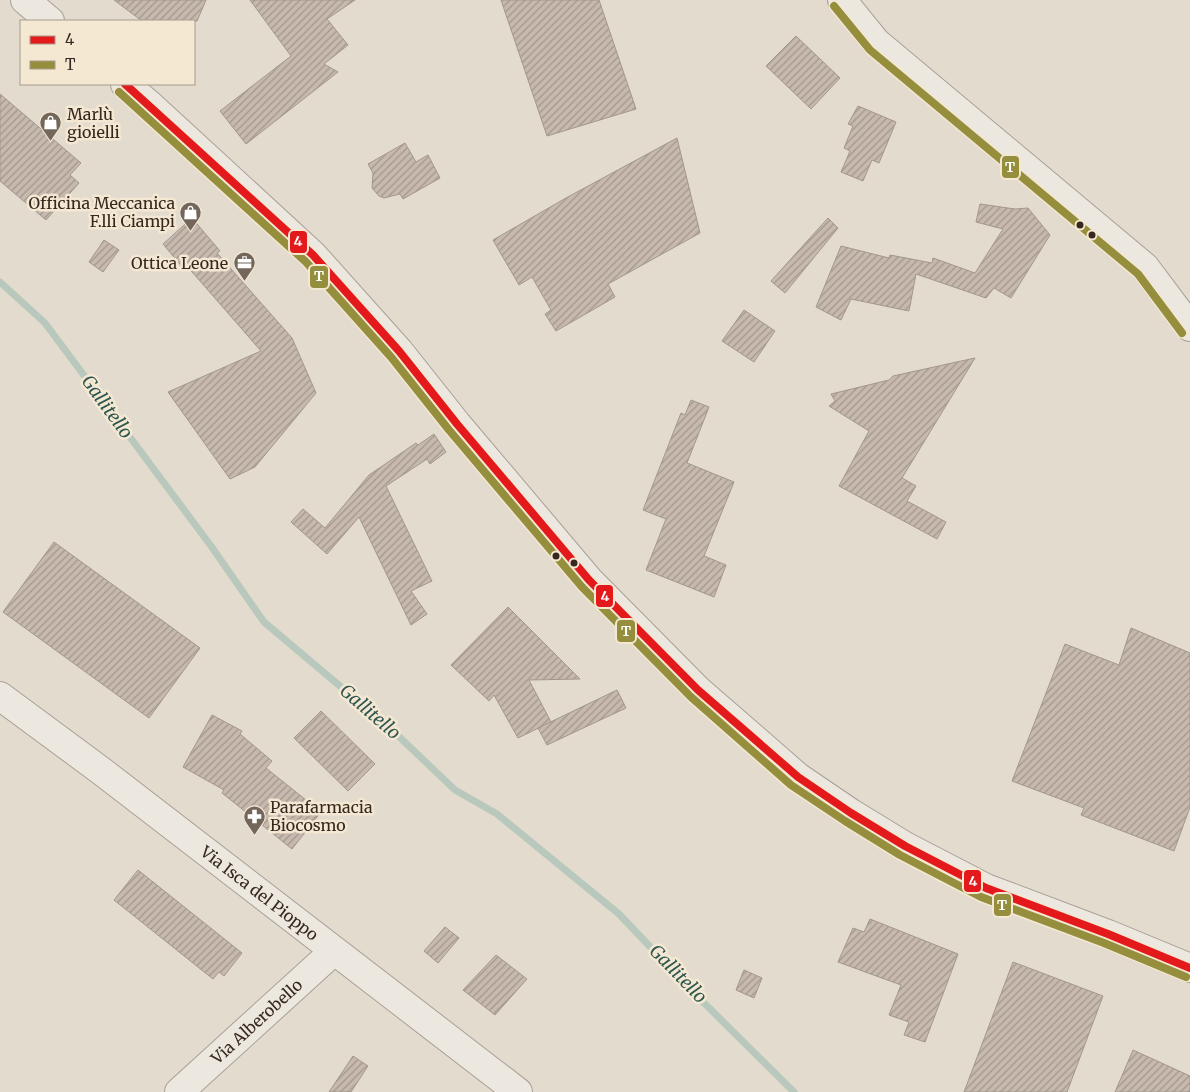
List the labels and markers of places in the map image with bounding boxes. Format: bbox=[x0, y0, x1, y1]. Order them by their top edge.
place label: Marlù gioielli bbox=[67, 104, 120, 142]
shop icon: Marlù gioielli bbox=[39, 111, 63, 142]
place label: Officina Meccanica F.lli Ciampi bbox=[28, 193, 175, 231]
shop icon: Officina Meccanica F.lli Ciampi bbox=[179, 200, 203, 231]
unlabelled marker bbox=[1075, 220, 1085, 230]
unlabelled marker bbox=[1087, 230, 1097, 240]
office icon: Ottica Leone bbox=[232, 251, 256, 282]
place label: Ottica Leone bbox=[131, 253, 228, 273]
unlabelled marker bbox=[551, 551, 561, 561]
unlabelled marker bbox=[569, 558, 579, 568]
place label: Parafarmacia Biocosmo bbox=[270, 797, 373, 835]
pharmacy icon: Parafarmacia Biocosmo bbox=[242, 804, 266, 835]

